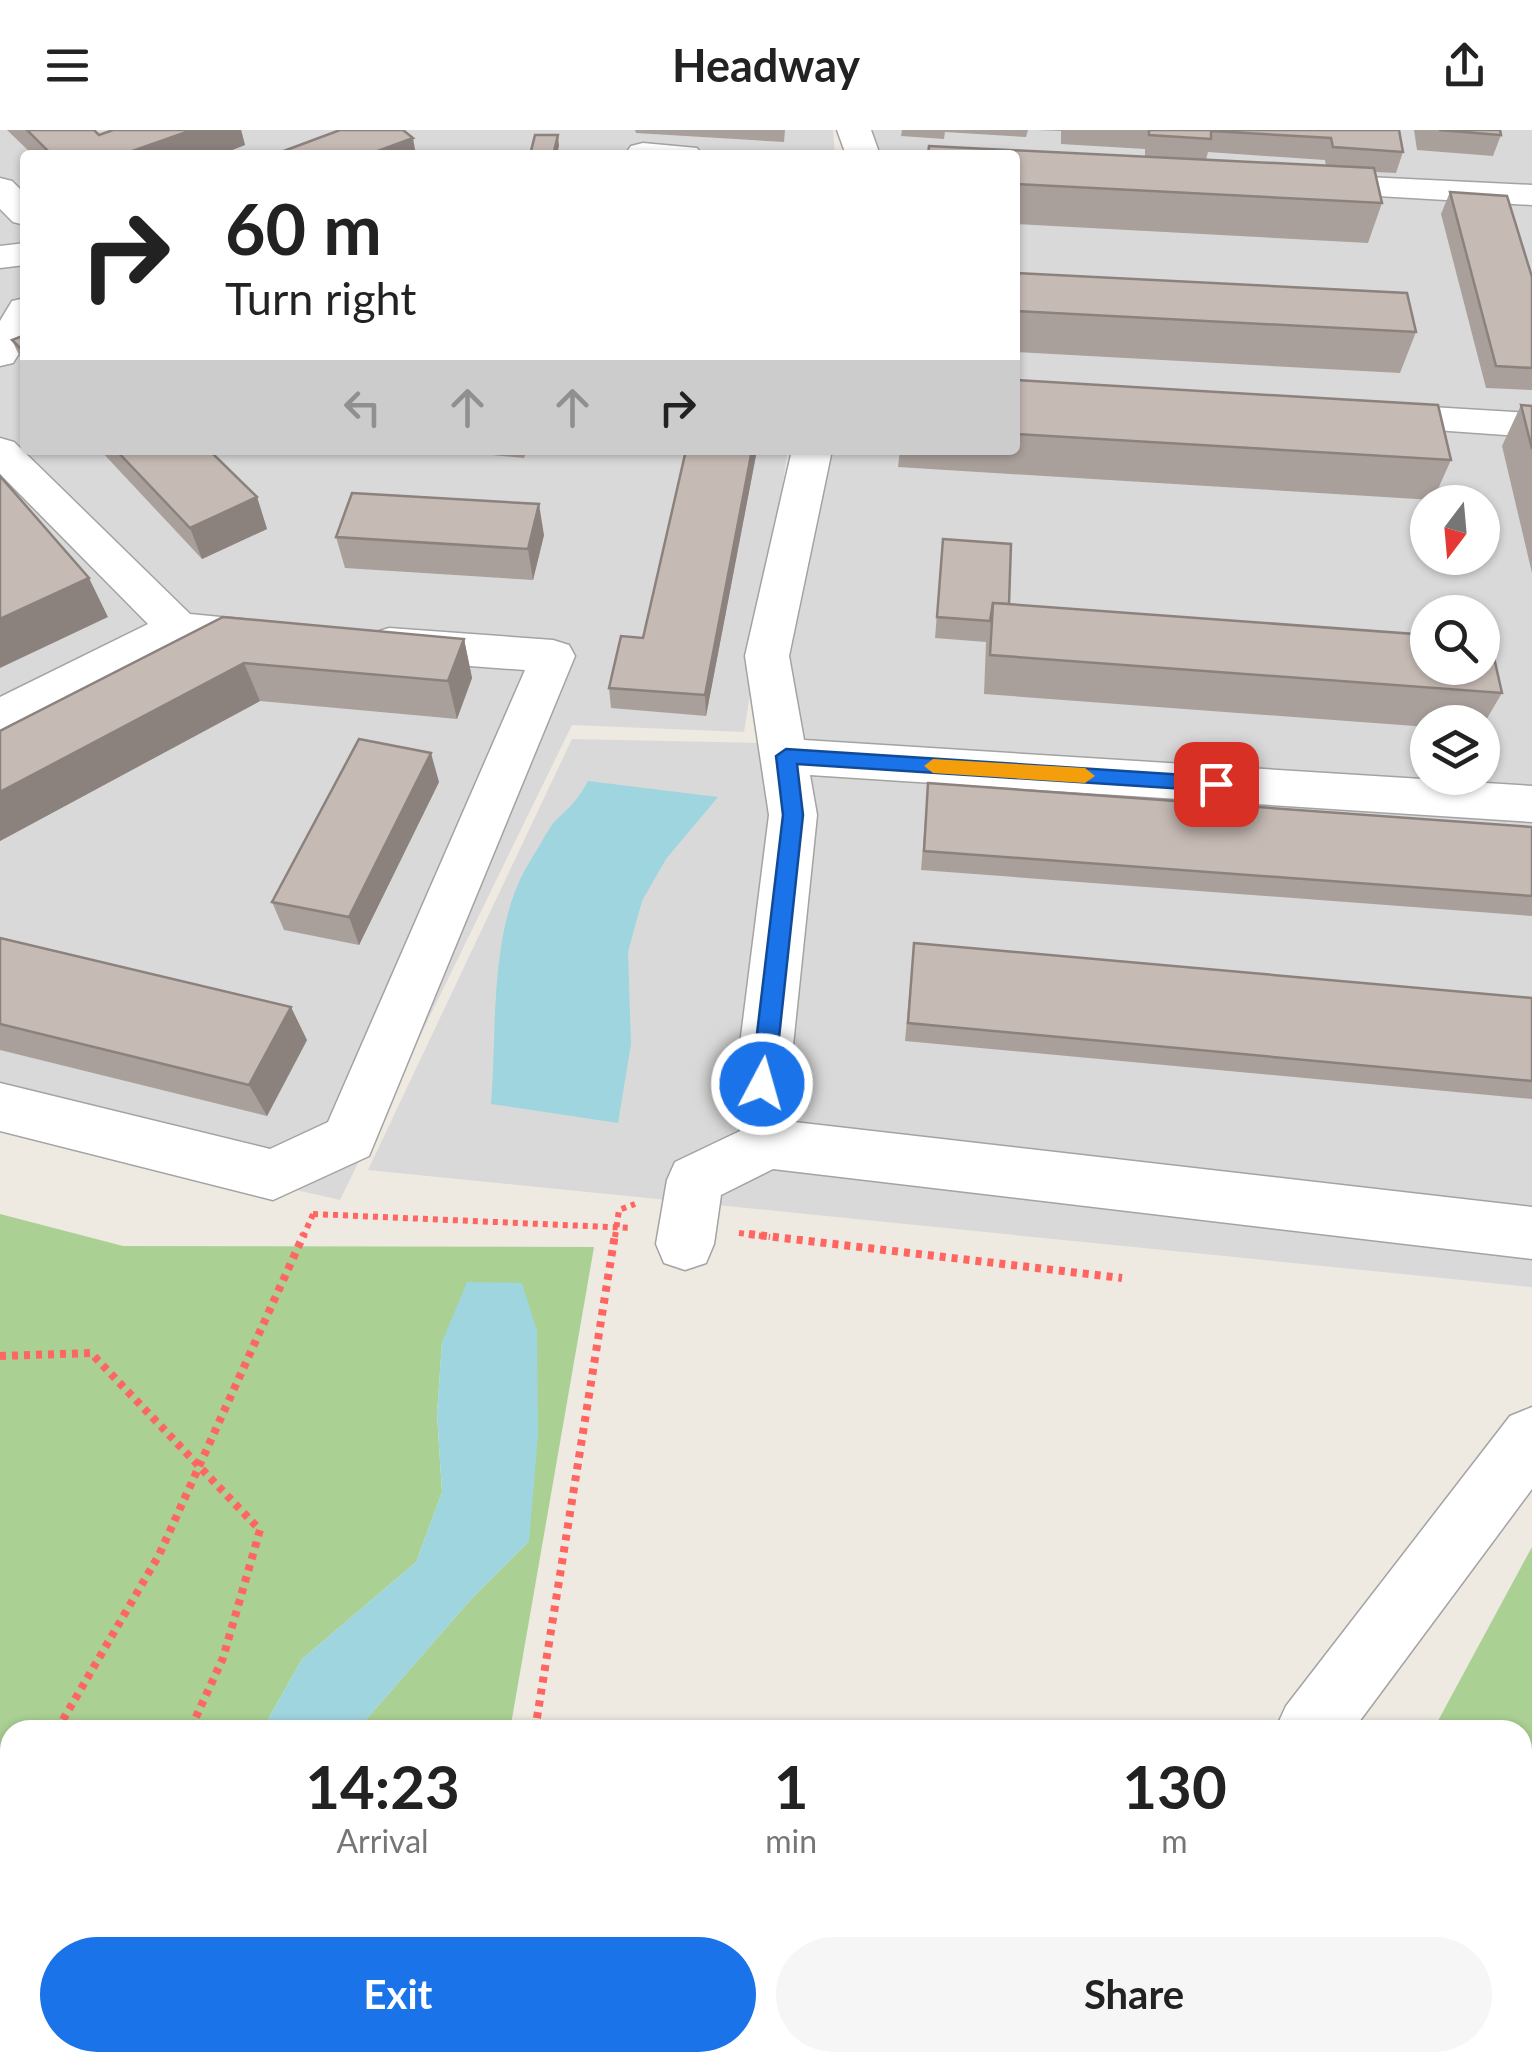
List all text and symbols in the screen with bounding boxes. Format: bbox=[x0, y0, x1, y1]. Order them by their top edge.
icon: menu bbox=[40, 38, 95, 93]
text: Headway bbox=[672, 38, 860, 92]
icon: share bbox=[1437, 38, 1492, 93]
text: 60 m bbox=[225, 186, 382, 270]
icon: right bbox=[60, 190, 190, 320]
text: Turn right bbox=[225, 271, 416, 325]
icon: left bbox=[335, 380, 390, 435]
icon: ahead bbox=[440, 380, 495, 435]
icon: ahead bbox=[545, 380, 600, 435]
icon: right bbox=[650, 380, 705, 435]
north arrow bbox=[1410, 485, 1500, 575]
map controls bbox=[1410, 485, 1500, 795]
button: search bbox=[1410, 595, 1500, 685]
button: layers bbox=[1410, 705, 1500, 795]
pin bbox=[1174, 742, 1259, 827]
icon: arrive bbox=[1189, 757, 1244, 812]
position arrow bbox=[710, 1032, 814, 1136]
text: 14:23 bbox=[305, 1750, 460, 1822]
text: 1 bbox=[774, 1750, 809, 1822]
text: 130 bbox=[1122, 1750, 1227, 1822]
text: Arrival bbox=[336, 1821, 429, 1860]
text: min bbox=[765, 1821, 817, 1860]
text: m bbox=[1161, 1821, 1188, 1860]
button: Exit bbox=[40, 1937, 756, 2052]
button: Share bbox=[776, 1937, 1492, 2052]

